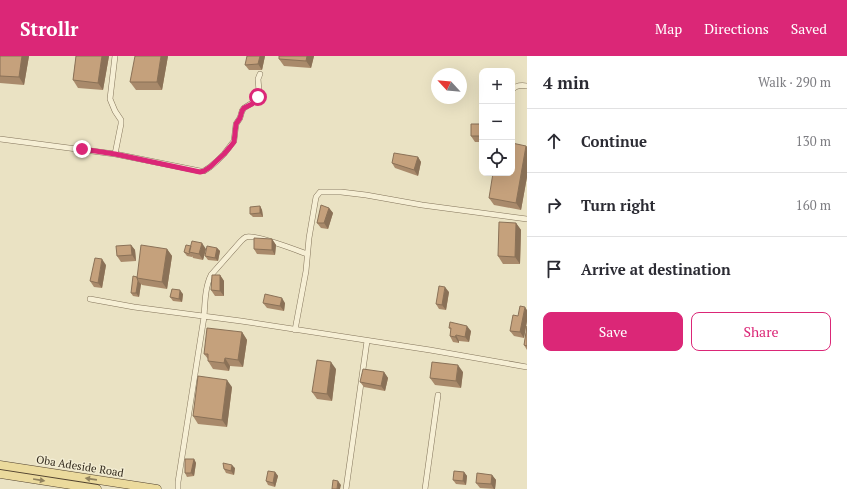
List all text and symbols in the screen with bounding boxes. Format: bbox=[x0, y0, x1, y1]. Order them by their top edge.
text: Strollr bbox=[20, 16, 78, 41]
text: Map bbox=[655, 19, 682, 38]
text: Directions bbox=[704, 19, 769, 38]
text: Saved bbox=[791, 19, 827, 38]
north arrow bbox=[431, 68, 467, 104]
map controls bbox=[479, 68, 515, 176]
button: + bbox=[479, 68, 515, 104]
text: 4 min bbox=[543, 71, 590, 94]
text: Walk · 290 m bbox=[758, 73, 831, 91]
route start bbox=[249, 88, 267, 106]
button: − bbox=[479, 104, 515, 140]
icon: ahead bbox=[543, 130, 565, 152]
text: Continue bbox=[581, 131, 647, 151]
text: 130 m bbox=[796, 132, 831, 150]
route end bbox=[73, 140, 91, 158]
button: locate bbox=[479, 140, 515, 176]
icon: right bbox=[543, 194, 565, 216]
text: Turn right bbox=[581, 195, 656, 215]
text: 160 m bbox=[796, 196, 831, 214]
icon: arrive bbox=[543, 258, 565, 280]
text: Arrive at destination bbox=[581, 259, 731, 279]
button: Save bbox=[543, 312, 683, 351]
button: Share bbox=[691, 312, 831, 351]
street label: Oba Adeside Road bbox=[35, 452, 125, 480]
one-way arrow bbox=[85, 476, 97, 482]
one-way arrow bbox=[32, 477, 45, 483]

